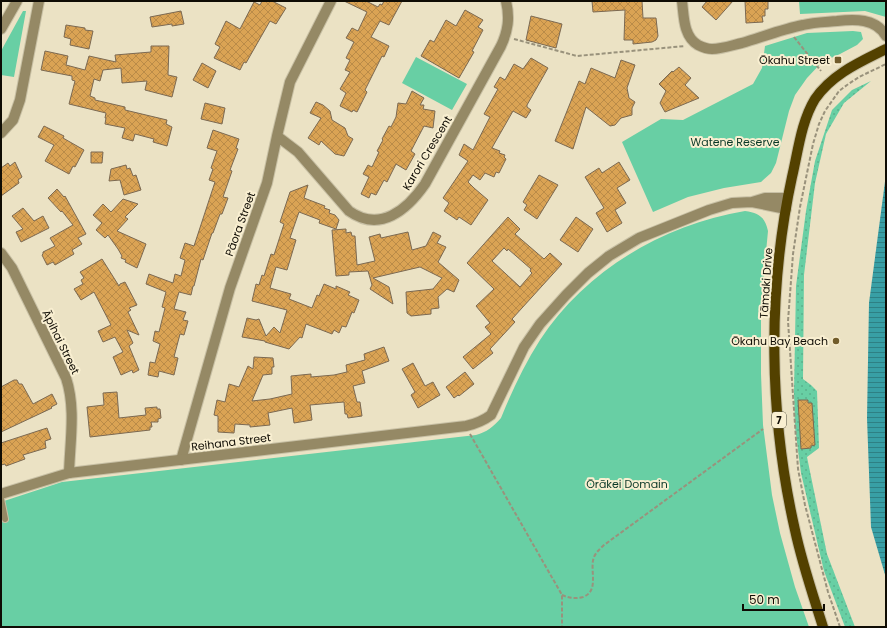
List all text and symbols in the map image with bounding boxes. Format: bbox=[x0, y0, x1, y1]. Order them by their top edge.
place label: Ōkahu Street bbox=[759, 52, 830, 68]
marker: Ōkahu Street bbox=[833, 55, 843, 65]
street label: Karori Crescent bbox=[398, 113, 456, 193]
park label: Watene Reserve bbox=[691, 134, 780, 150]
street label: Pāora Street bbox=[221, 190, 259, 258]
street label: Tāmaki Drive bbox=[756, 247, 776, 319]
street label: Āpihai Street bbox=[38, 307, 84, 377]
place label: Ōkahu Bay Beach bbox=[731, 333, 828, 349]
marker: Ōkahu Bay Beach bbox=[831, 336, 841, 346]
road number: 7 bbox=[772, 412, 786, 428]
street label: Reihana Street bbox=[190, 429, 272, 455]
park label: Ōrākei Domain bbox=[586, 476, 668, 492]
scale bar bbox=[743, 586, 824, 612]
text: 50 m bbox=[749, 591, 780, 608]

